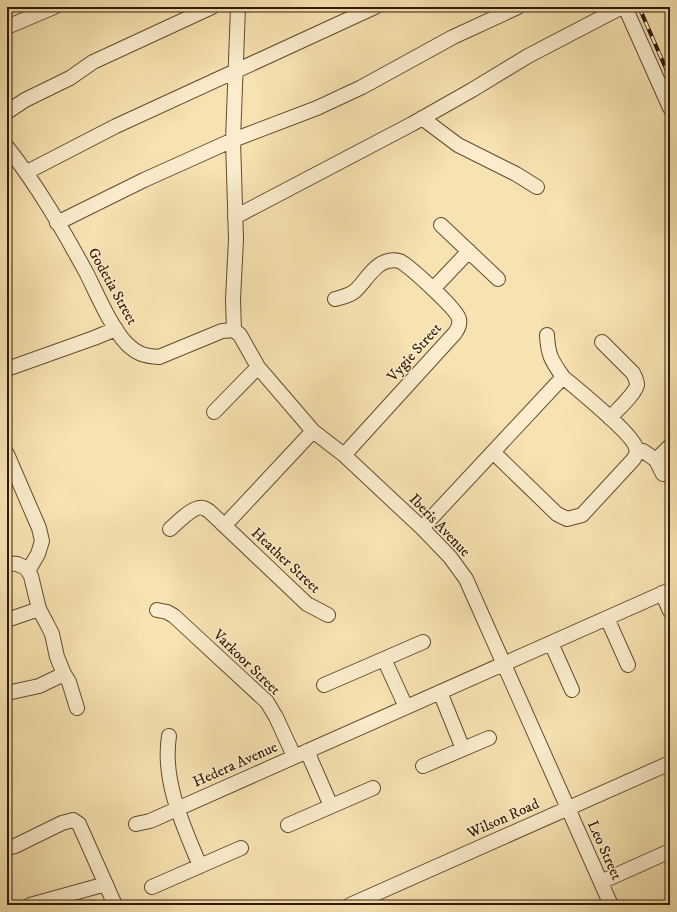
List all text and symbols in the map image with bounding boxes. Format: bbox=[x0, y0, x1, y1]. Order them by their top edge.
street label: Godetia Street bbox=[84, 244, 142, 328]
street label: Vygie Street bbox=[382, 319, 446, 386]
street label: Iberis Avenue bbox=[405, 490, 474, 561]
street label: Heather Street bbox=[247, 523, 324, 597]
street label: Varkoor Street bbox=[208, 625, 285, 699]
street label: Hedera Avenue bbox=[190, 737, 280, 792]
street label: Wilson Road bbox=[463, 794, 542, 843]
street label: Leo Street bbox=[583, 818, 626, 883]

